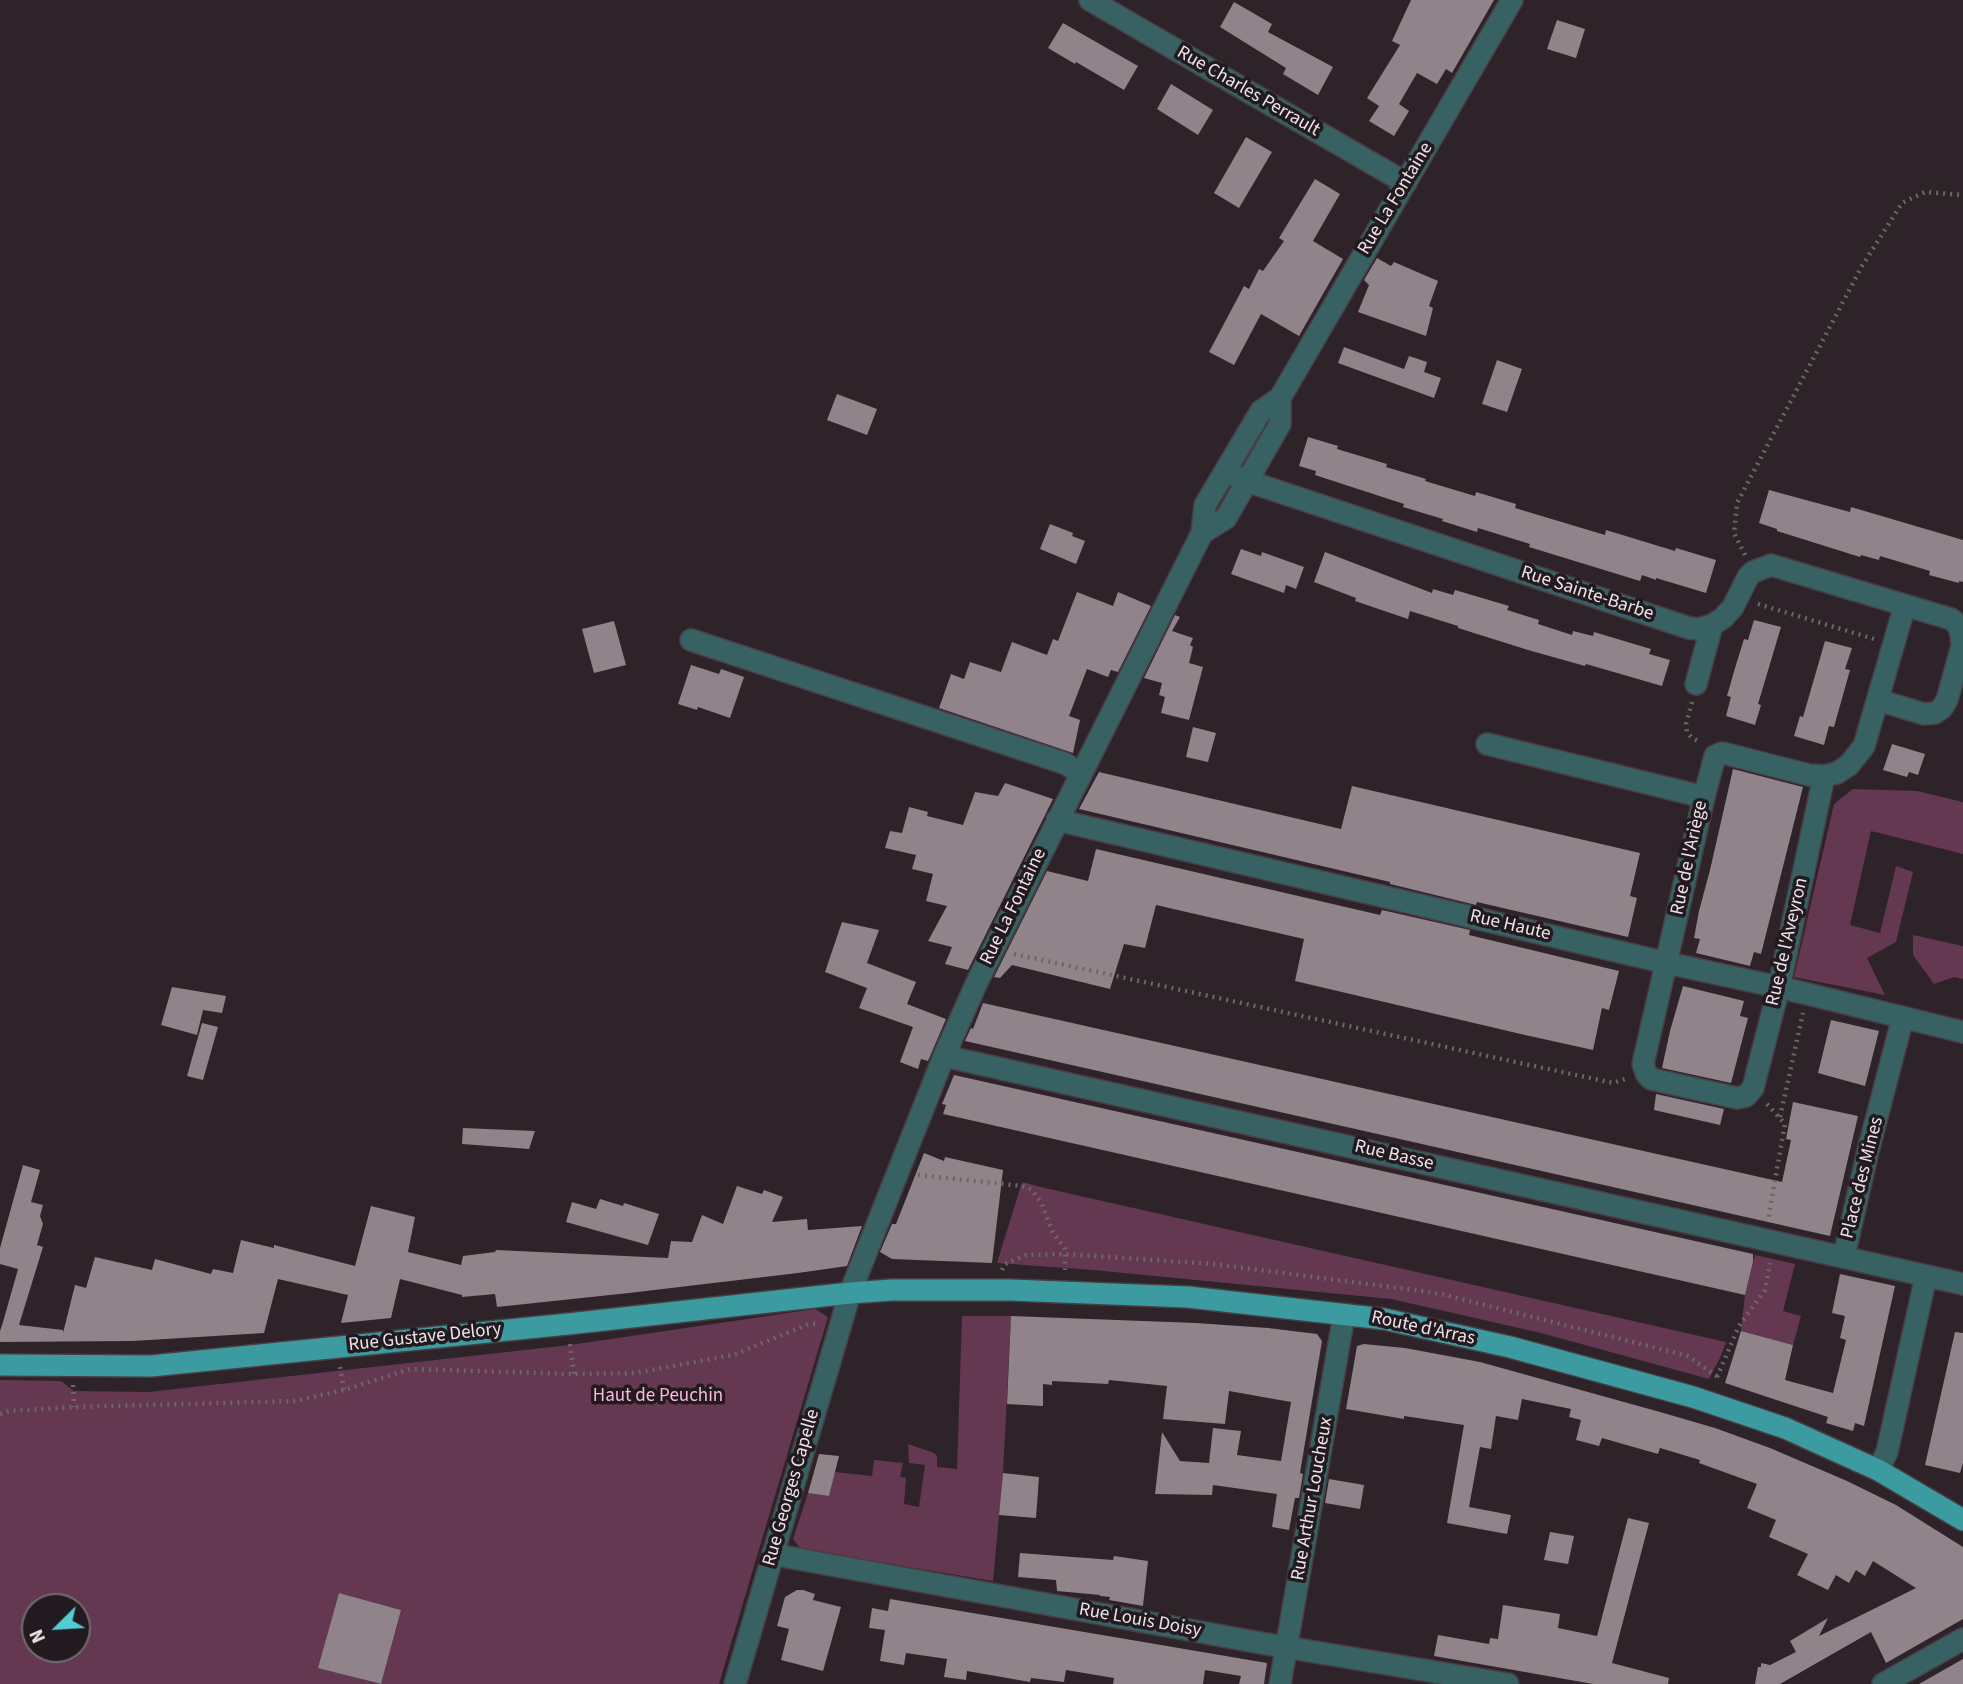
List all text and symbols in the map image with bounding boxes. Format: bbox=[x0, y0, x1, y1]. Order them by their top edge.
street label: Rue Charles Perrault bbox=[1172, 42, 1324, 142]
street label: Rue La Fontaine bbox=[1354, 139, 1438, 259]
street label: Rue Sainte-Barbe bbox=[1518, 562, 1656, 626]
street label: Rue de l'Ariège bbox=[1667, 799, 1713, 917]
street label: Rue La Fontaine bbox=[976, 845, 1052, 969]
street label: Rue de l'Aveyron bbox=[1762, 876, 1814, 1008]
street label: Rue Haute bbox=[1467, 906, 1553, 946]
street label: Place des Mines bbox=[1837, 1115, 1889, 1241]
street label: Rue Basse bbox=[1352, 1136, 1436, 1176]
street label: Route d'Arras bbox=[1369, 1307, 1477, 1351]
street label: Rue Gustave Delory bbox=[347, 1319, 503, 1357]
park label: Haut de Peuchin bbox=[593, 1386, 723, 1408]
street label: Rue Georges Capelle bbox=[759, 1407, 825, 1569]
street label: Rue Arthur Loucheux bbox=[1287, 1415, 1339, 1583]
north arrow bbox=[21, 1593, 91, 1663]
street label: Rue Louis Doisy bbox=[1077, 1599, 1203, 1643]
text: N bbox=[23, 1625, 53, 1647]

